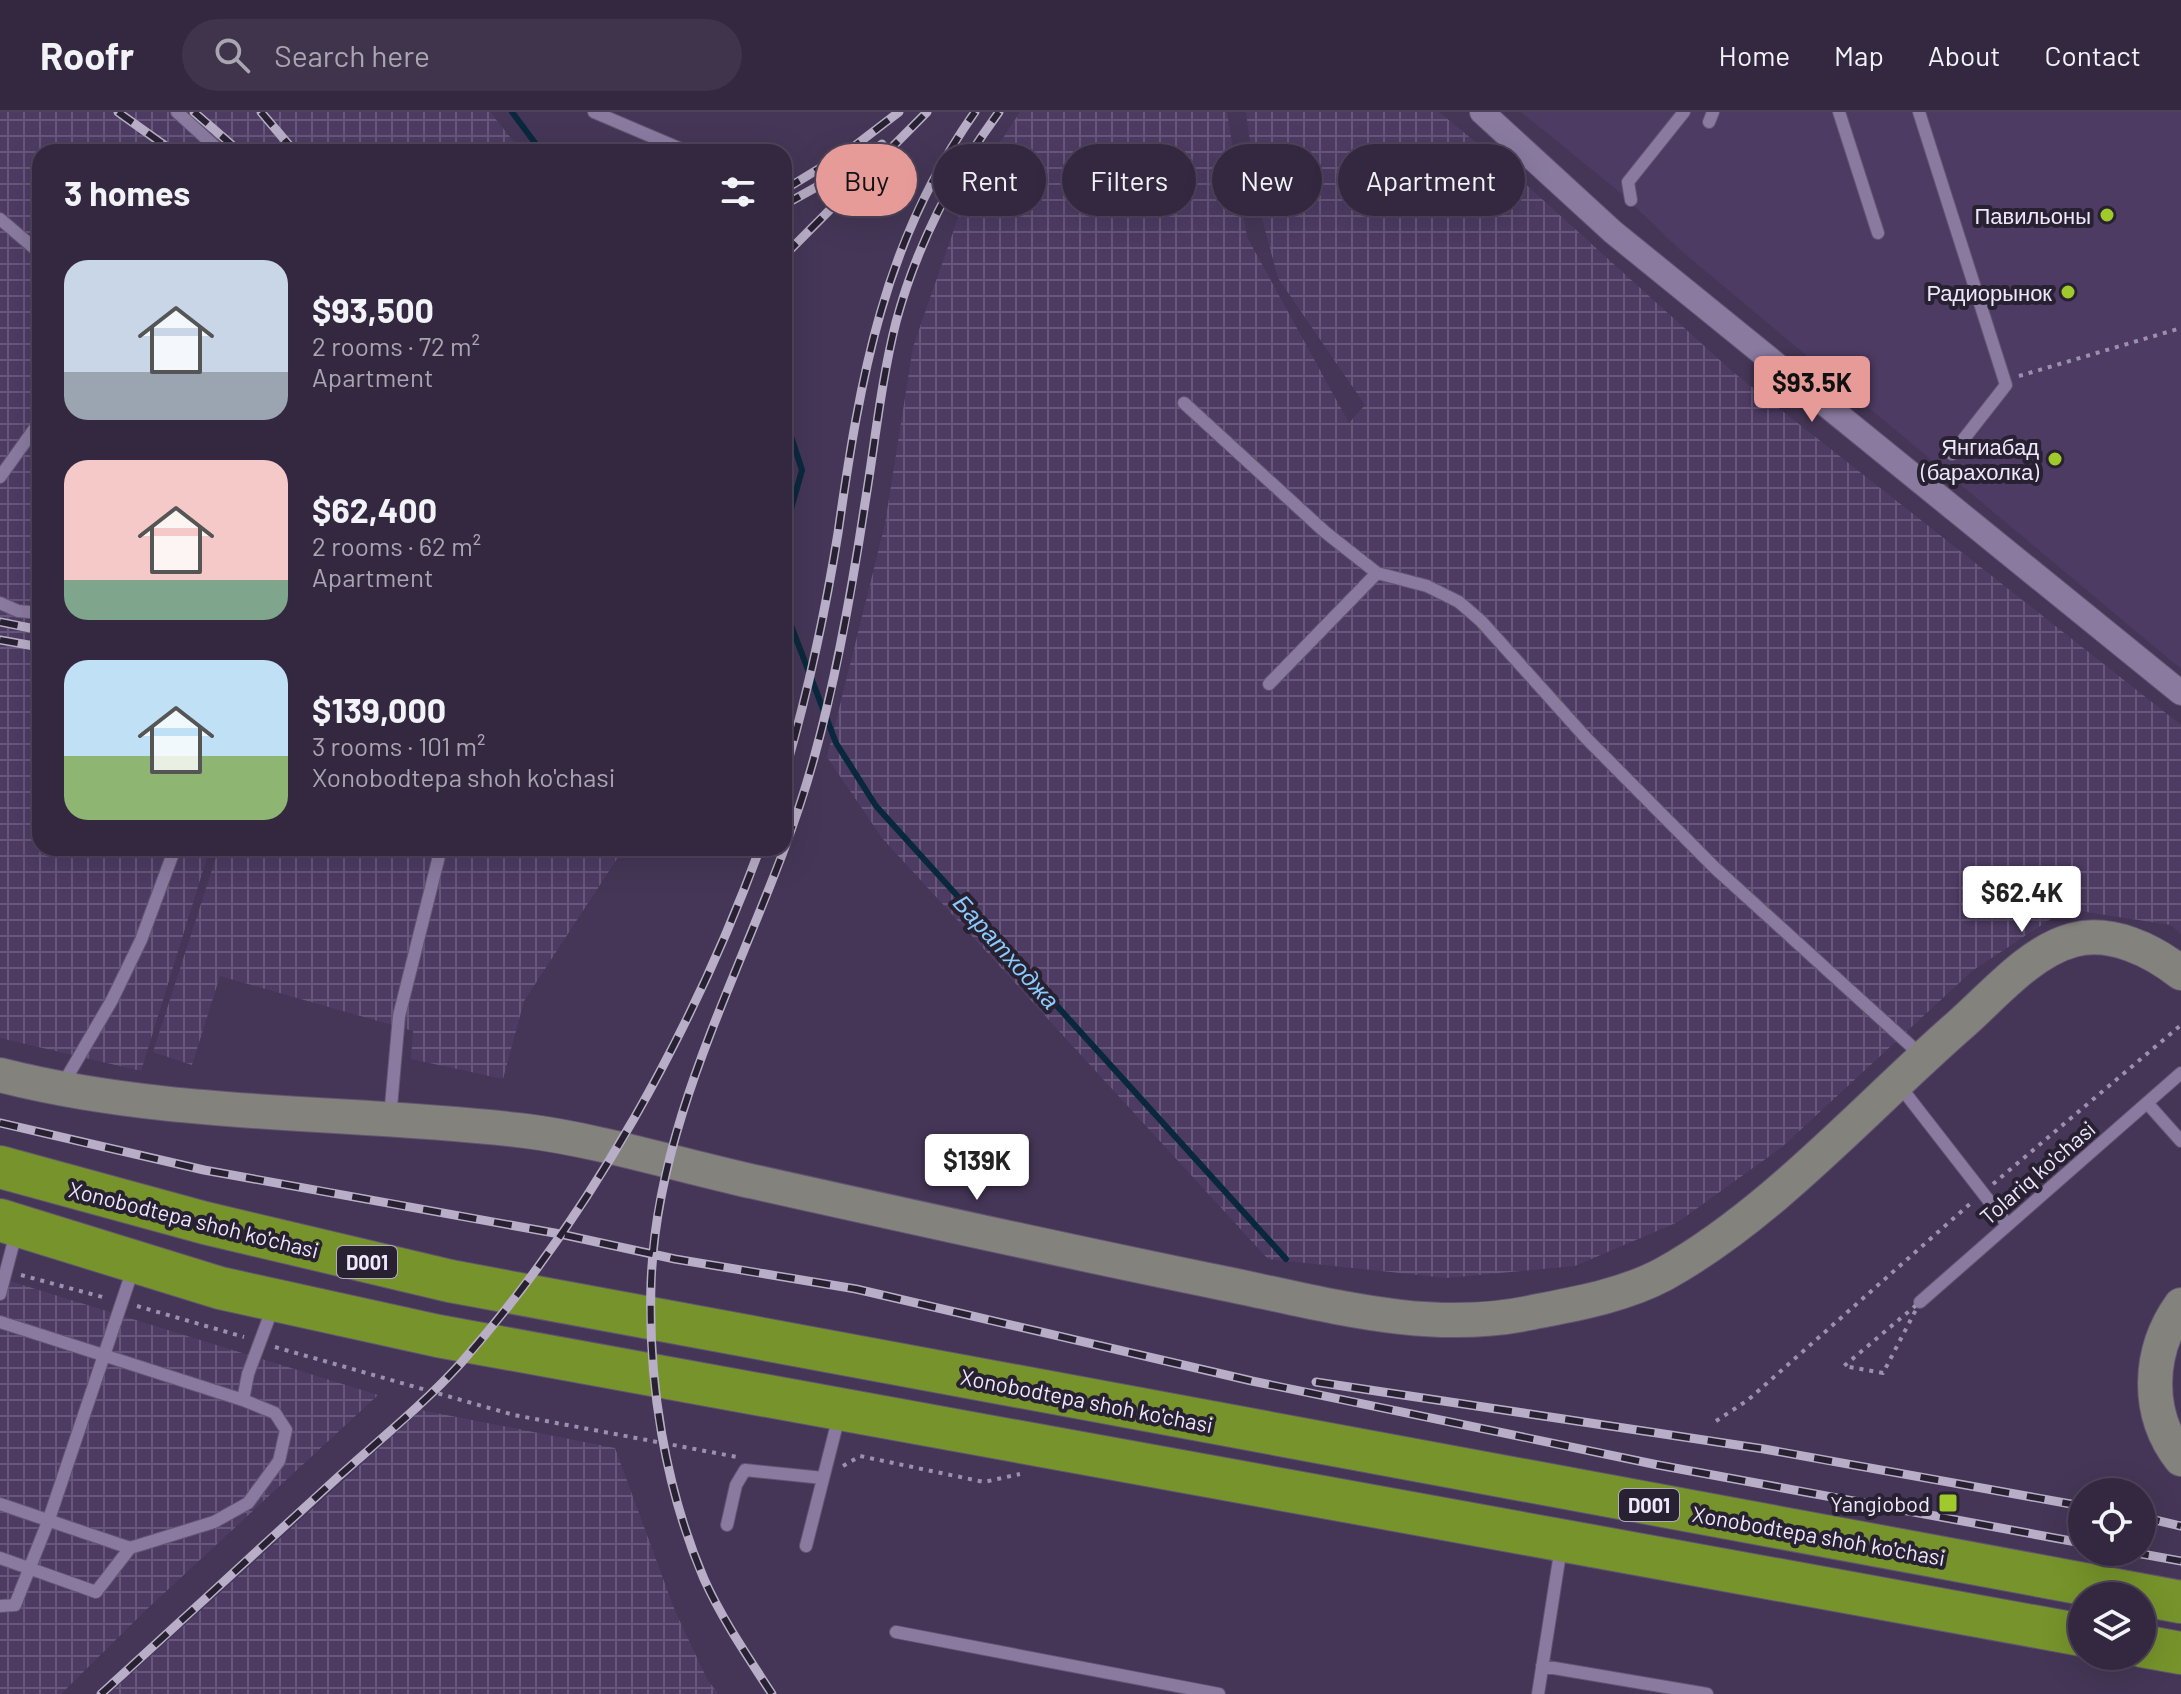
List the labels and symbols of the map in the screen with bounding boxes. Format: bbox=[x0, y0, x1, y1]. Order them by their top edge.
place label: Павильоны bbox=[1974, 202, 2091, 228]
marker: Павильоны bbox=[2098, 206, 2116, 224]
place label: Радиорынок bbox=[1926, 279, 2052, 306]
marker: Радиорынок bbox=[2059, 283, 2077, 301]
pin: $93.5K bbox=[1747, 356, 1877, 424]
place label: Янгиабад (барахолка) bbox=[1920, 433, 2039, 485]
marker: Янгиабад (барахолка) bbox=[2046, 450, 2064, 468]
pin: $62.4K bbox=[1957, 866, 2087, 934]
water label: Баратходжа bbox=[948, 888, 1066, 1014]
street label: Tolariq ko'chasi bbox=[1974, 1115, 2100, 1229]
pin: $139K bbox=[921, 1134, 1033, 1202]
street label: Xonobodtepa shoh ko'chasi bbox=[66, 1175, 322, 1263]
road number: D001 bbox=[337, 1246, 397, 1278]
street label: Xonobodtepa shoh ko'chasi bbox=[959, 1363, 1215, 1437]
road number: D001 bbox=[1619, 1489, 1679, 1521]
place label: Yangiobod bbox=[1830, 1490, 1930, 1516]
marker: Yangiobod bbox=[1937, 1492, 1959, 1514]
street label: Xonobodtepa shoh ko'chasi bbox=[1690, 1500, 1948, 1570]

